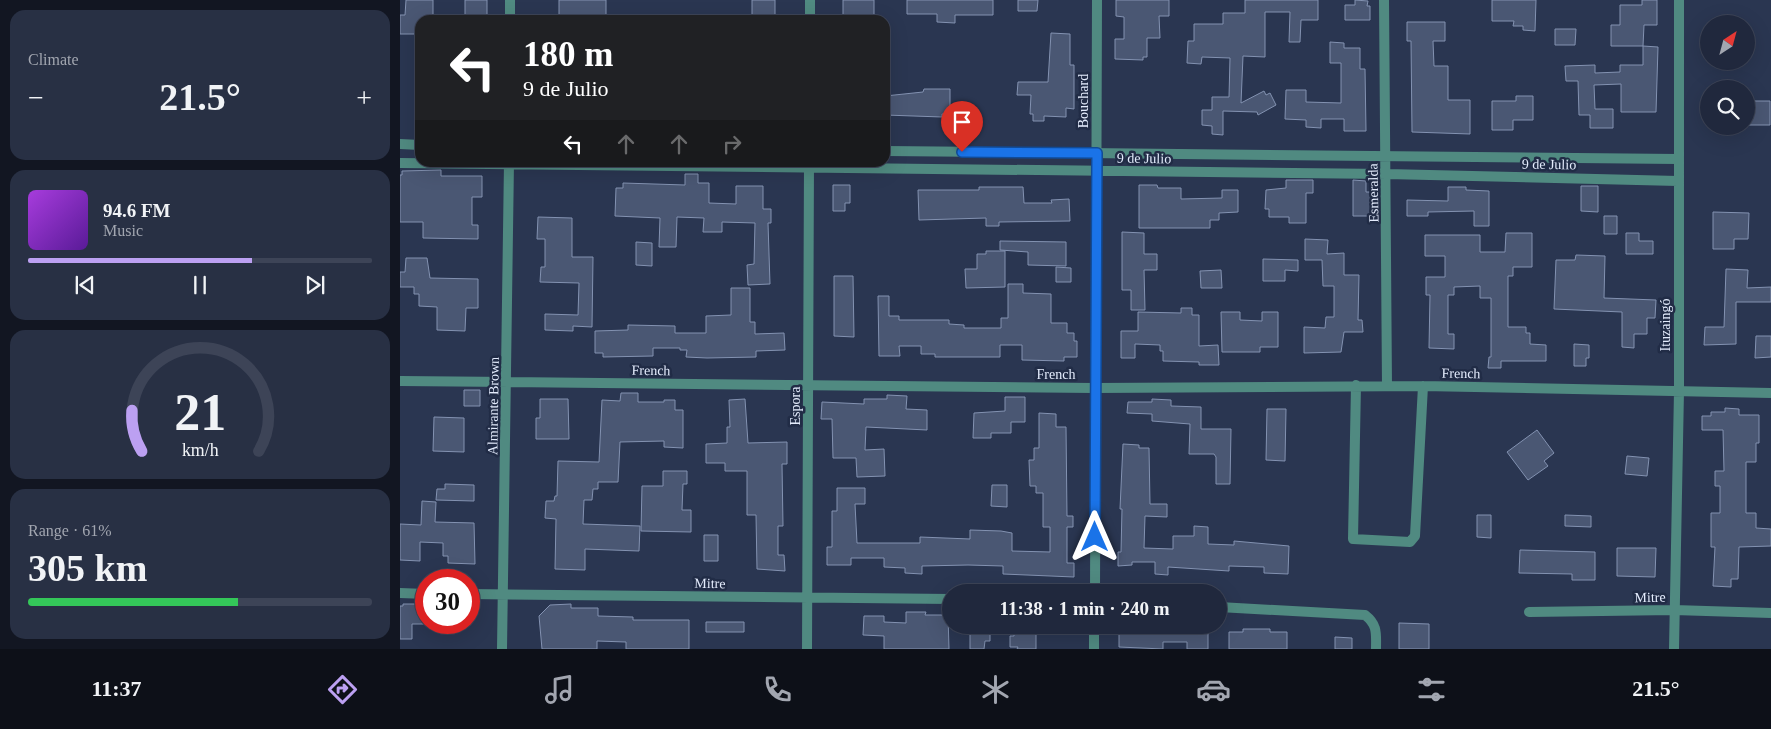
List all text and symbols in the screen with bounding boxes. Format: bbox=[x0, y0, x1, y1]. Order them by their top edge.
north arrow bbox=[1700, 15, 1755, 70]
map controls bbox=[1700, 15, 1755, 135]
icon: left bbox=[440, 35, 505, 100]
text: 180 m bbox=[523, 35, 613, 74]
text: Climate bbox=[28, 51, 79, 68]
street label: Bouchard bbox=[1076, 74, 1091, 128]
text: 21.5° bbox=[159, 76, 241, 118]
text: 9 de Julio bbox=[523, 76, 609, 101]
button: search bbox=[1700, 80, 1755, 135]
text: − bbox=[28, 82, 44, 113]
text: + bbox=[356, 82, 372, 113]
pin bbox=[941, 101, 983, 152]
icon: arrive bbox=[948, 108, 976, 136]
icon: left bbox=[559, 130, 587, 158]
icon: ahead bbox=[612, 130, 640, 158]
icon: ahead bbox=[665, 130, 693, 158]
icon: right bbox=[718, 130, 746, 158]
street label: 9 de Julio bbox=[1117, 151, 1171, 166]
street label: 9 de Julio bbox=[1522, 157, 1576, 172]
street label: Esmeralda bbox=[1365, 163, 1382, 223]
text: 94.6 FM bbox=[103, 200, 171, 221]
text: Music bbox=[103, 222, 143, 239]
icon: previous bbox=[71, 271, 99, 299]
icon: pause bbox=[186, 271, 214, 299]
icon: next bbox=[301, 271, 329, 299]
street label: Ituzaingó bbox=[1658, 299, 1673, 351]
street label: Almirante Brown bbox=[485, 357, 502, 455]
street label: French bbox=[631, 363, 671, 378]
street label: French bbox=[1441, 366, 1481, 381]
street label: French bbox=[1037, 367, 1075, 382]
text: 21 bbox=[174, 384, 226, 441]
street label: Espora bbox=[788, 386, 803, 425]
text: km/h bbox=[182, 440, 218, 460]
position arrow bbox=[1068, 510, 1120, 562]
text: Range · 61% bbox=[28, 522, 112, 539]
text: 305 km bbox=[28, 547, 147, 589]
speed limit sign: 30 bbox=[415, 569, 480, 634]
street label: Mitre bbox=[694, 576, 726, 591]
street label: Mitre bbox=[1634, 590, 1666, 605]
text: 11:38 · 1 min · 240 m bbox=[1000, 598, 1169, 619]
icon: directions bbox=[325, 672, 360, 707]
icon: music bbox=[542, 672, 577, 707]
icon: phone bbox=[760, 672, 795, 707]
icon: climate bbox=[978, 672, 1013, 707]
icon: car bbox=[1196, 672, 1231, 707]
icon: filters bbox=[1414, 672, 1449, 707]
text: 11:37 bbox=[91, 676, 142, 701]
text: 21.5° bbox=[1632, 676, 1679, 701]

